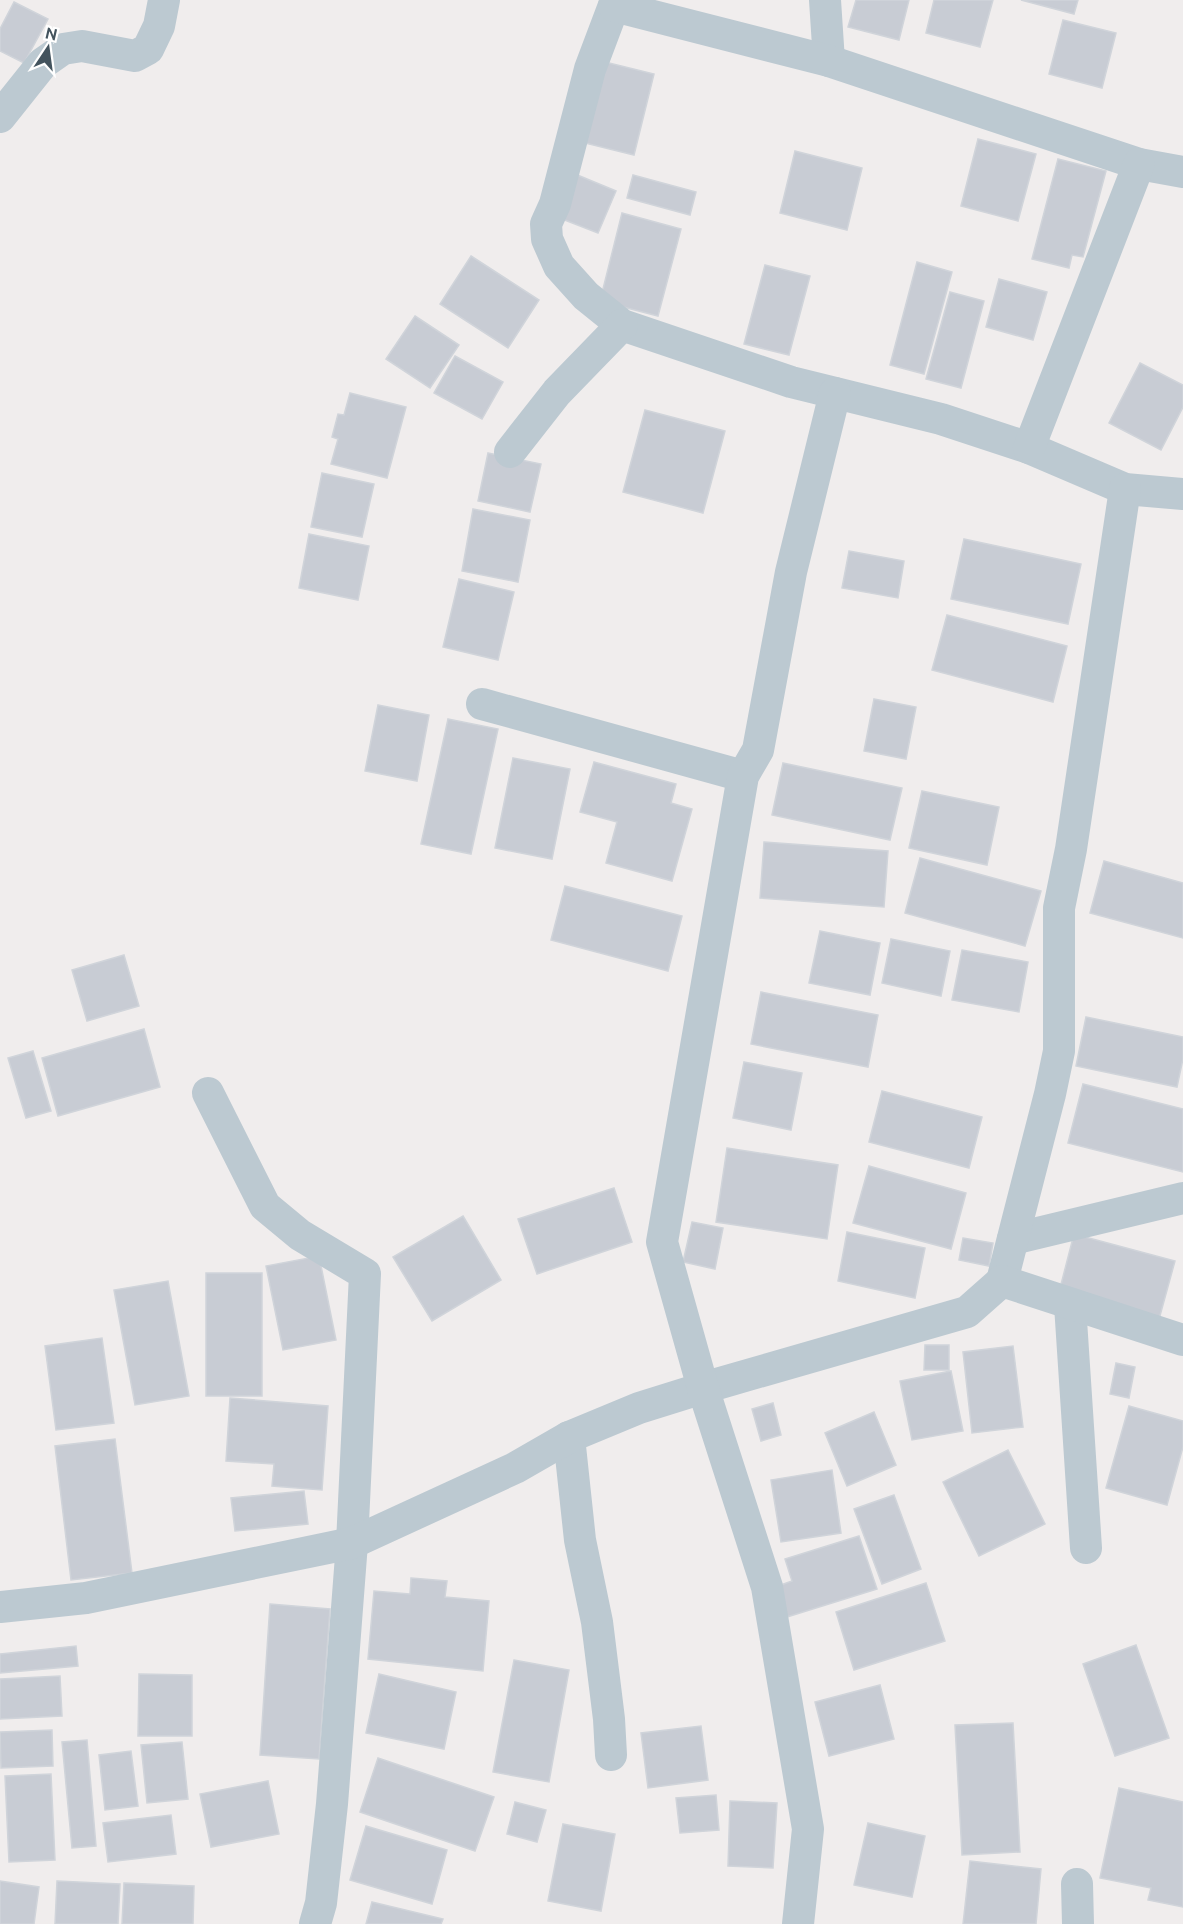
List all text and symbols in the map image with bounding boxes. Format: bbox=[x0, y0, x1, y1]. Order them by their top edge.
north arrow bbox=[18, 18, 78, 78]
text: N bbox=[44, 23, 59, 43]

